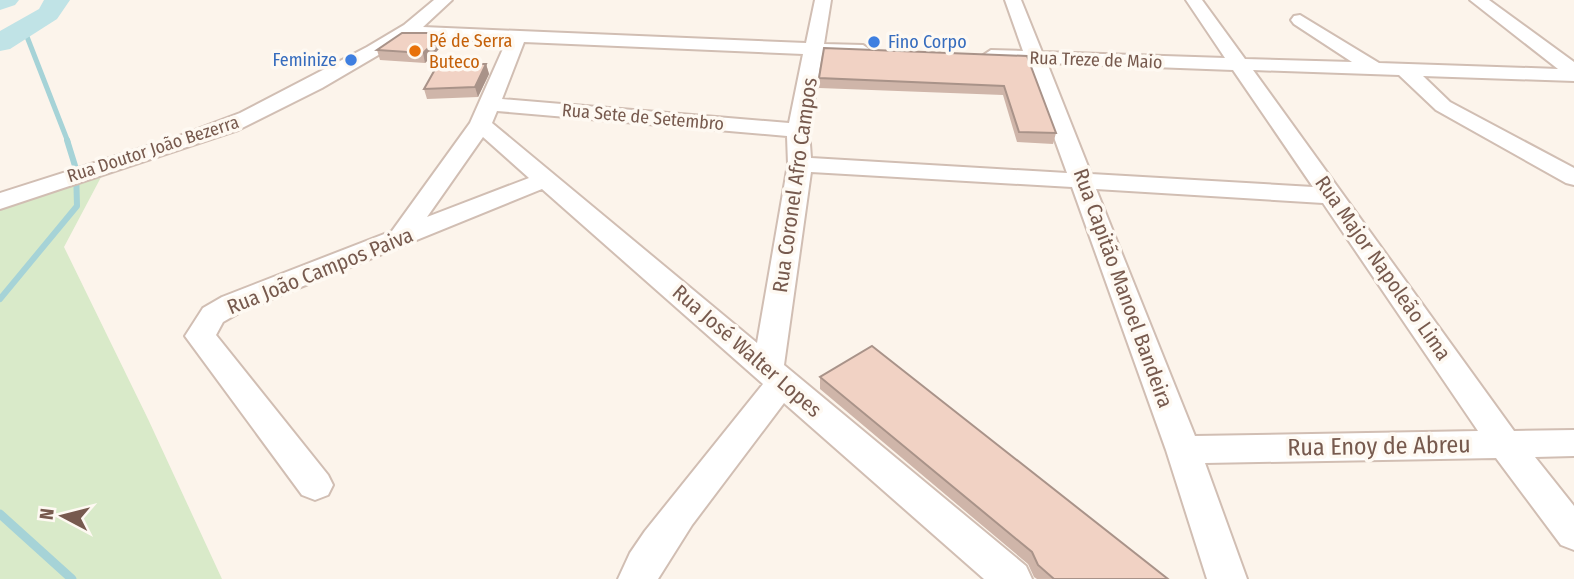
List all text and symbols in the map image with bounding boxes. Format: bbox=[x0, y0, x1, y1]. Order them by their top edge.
place label: Pé de Serra Buteco bbox=[429, 30, 513, 73]
place label: Fino Corpo bbox=[888, 31, 967, 53]
marker: Fino Corpo bbox=[866, 34, 882, 50]
marker: Pé de Serra Buteco bbox=[407, 43, 423, 59]
street label: Rua Treze de Maio bbox=[1029, 47, 1163, 73]
place label: Feminize bbox=[273, 49, 337, 71]
marker: Feminize bbox=[343, 52, 359, 68]
street label: Rua Coronel Afro Campos bbox=[767, 76, 823, 294]
street label: Rua Sete de Setembro bbox=[561, 99, 725, 135]
street label: Rua Doutor João Bezerra bbox=[64, 111, 242, 187]
street label: Rua Capitão Manoel Bandeira bbox=[1068, 165, 1178, 411]
street label: Rua Major Napoleão Lima bbox=[1309, 171, 1457, 365]
street label: Rua João Campos Paiva bbox=[223, 222, 417, 320]
street label: Rua José Walter Lopes bbox=[667, 279, 827, 423]
street label: Rua Enoy de Abreu bbox=[1287, 430, 1471, 462]
north arrow bbox=[28, 481, 98, 551]
text: N bbox=[35, 507, 59, 521]

